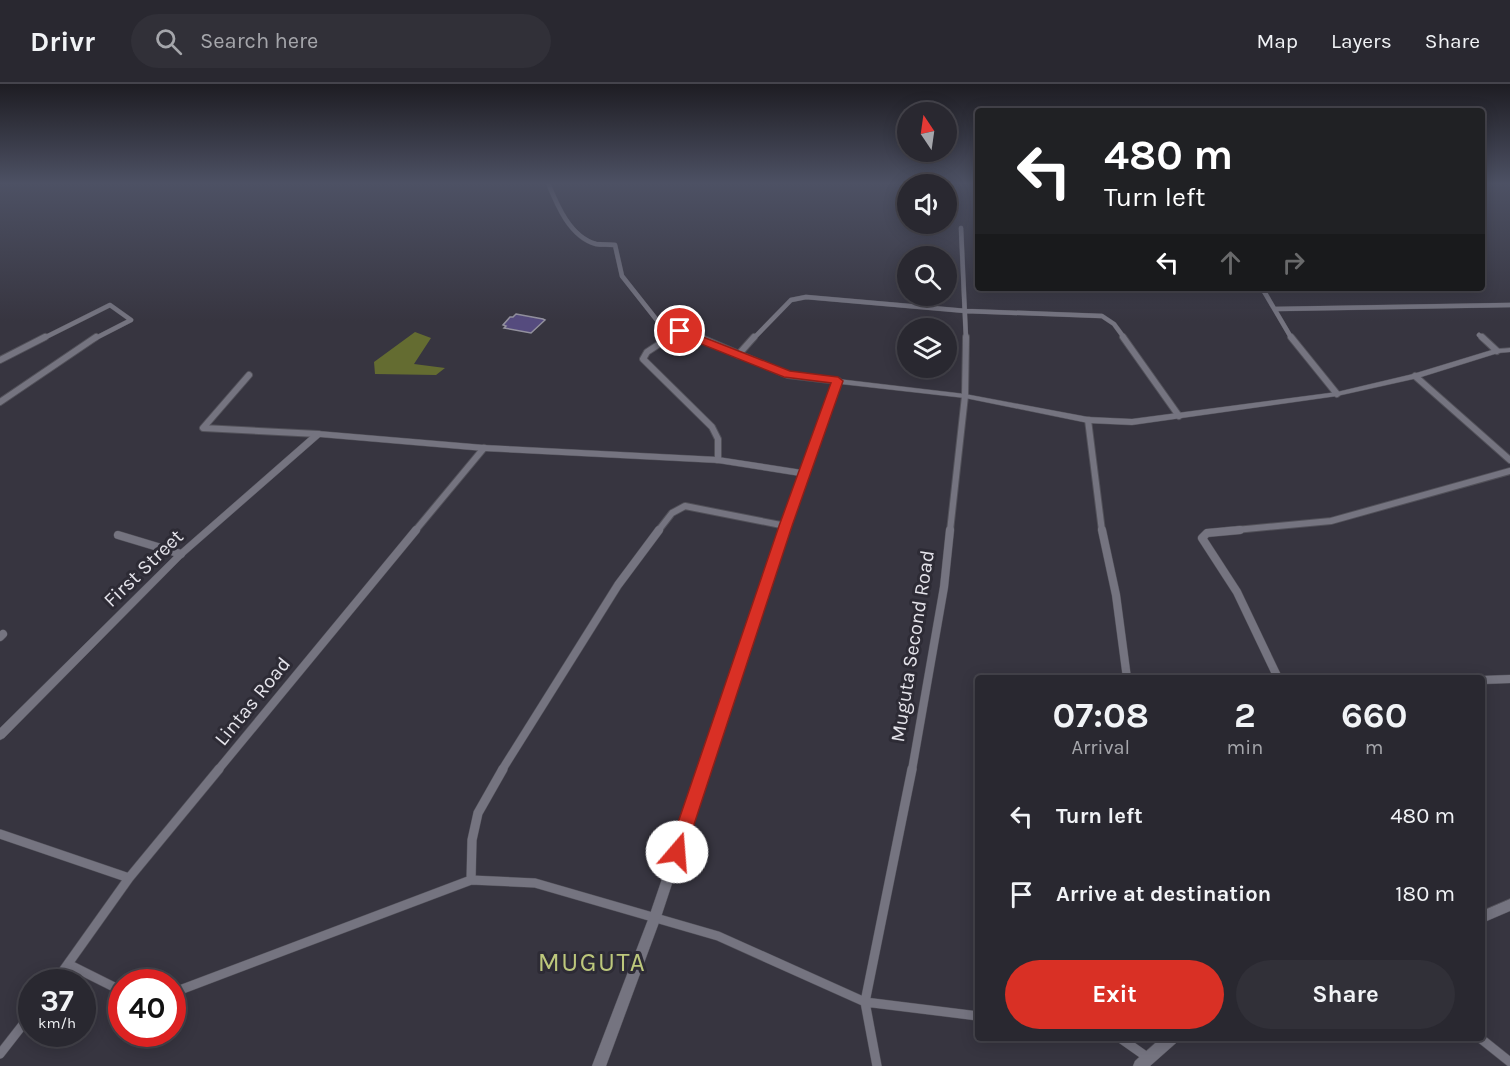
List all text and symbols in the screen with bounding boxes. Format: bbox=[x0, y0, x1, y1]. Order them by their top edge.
search box bbox=[131, 14, 551, 68]
text: Drivr bbox=[30, 25, 95, 58]
icon: search bbox=[152, 25, 185, 58]
text: Search here bbox=[200, 28, 318, 54]
text: Map bbox=[1256, 29, 1298, 53]
text: Layers bbox=[1331, 29, 1392, 53]
text: Share bbox=[1425, 29, 1480, 53]
north arrow bbox=[897, 102, 957, 162]
map controls bbox=[897, 102, 957, 378]
text: 480 m bbox=[1104, 130, 1233, 180]
icon: left bbox=[1005, 132, 1083, 210]
button: sound bbox=[897, 174, 957, 234]
text: Turn left bbox=[1104, 181, 1205, 213]
button: search bbox=[897, 246, 957, 306]
icon: left bbox=[1151, 246, 1184, 279]
icon: ahead bbox=[1214, 246, 1247, 279]
icon: right bbox=[1277, 246, 1310, 279]
pin bbox=[654, 305, 705, 356]
icon: arrive bbox=[663, 314, 696, 347]
button: layers bbox=[897, 318, 957, 378]
street label: First Street bbox=[99, 525, 188, 612]
street label: Muguta Second Road bbox=[886, 548, 939, 744]
street label: Lintas Road bbox=[210, 652, 295, 750]
text: 07:08 bbox=[1053, 694, 1149, 736]
text: 2 bbox=[1234, 694, 1256, 736]
text: 660 bbox=[1341, 694, 1407, 736]
text: Arrival bbox=[1072, 736, 1130, 759]
text: min bbox=[1227, 736, 1263, 759]
text: m bbox=[1365, 736, 1384, 759]
icon: left bbox=[1005, 800, 1038, 833]
text: Turn left bbox=[1056, 803, 1143, 829]
text: 480 m bbox=[1390, 803, 1455, 829]
position arrow bbox=[645, 820, 709, 884]
icon: arrive bbox=[1005, 878, 1038, 911]
text: Arrive at destination bbox=[1056, 881, 1271, 907]
text: 180 m bbox=[1395, 881, 1455, 907]
district label: MUGUTA bbox=[538, 947, 646, 978]
button: Exit bbox=[1005, 960, 1224, 1029]
button: Share bbox=[1236, 960, 1455, 1029]
speed limit sign: 40 bbox=[108, 969, 186, 1047]
text: 37 bbox=[40, 983, 74, 1019]
text: km/h bbox=[38, 1014, 76, 1032]

